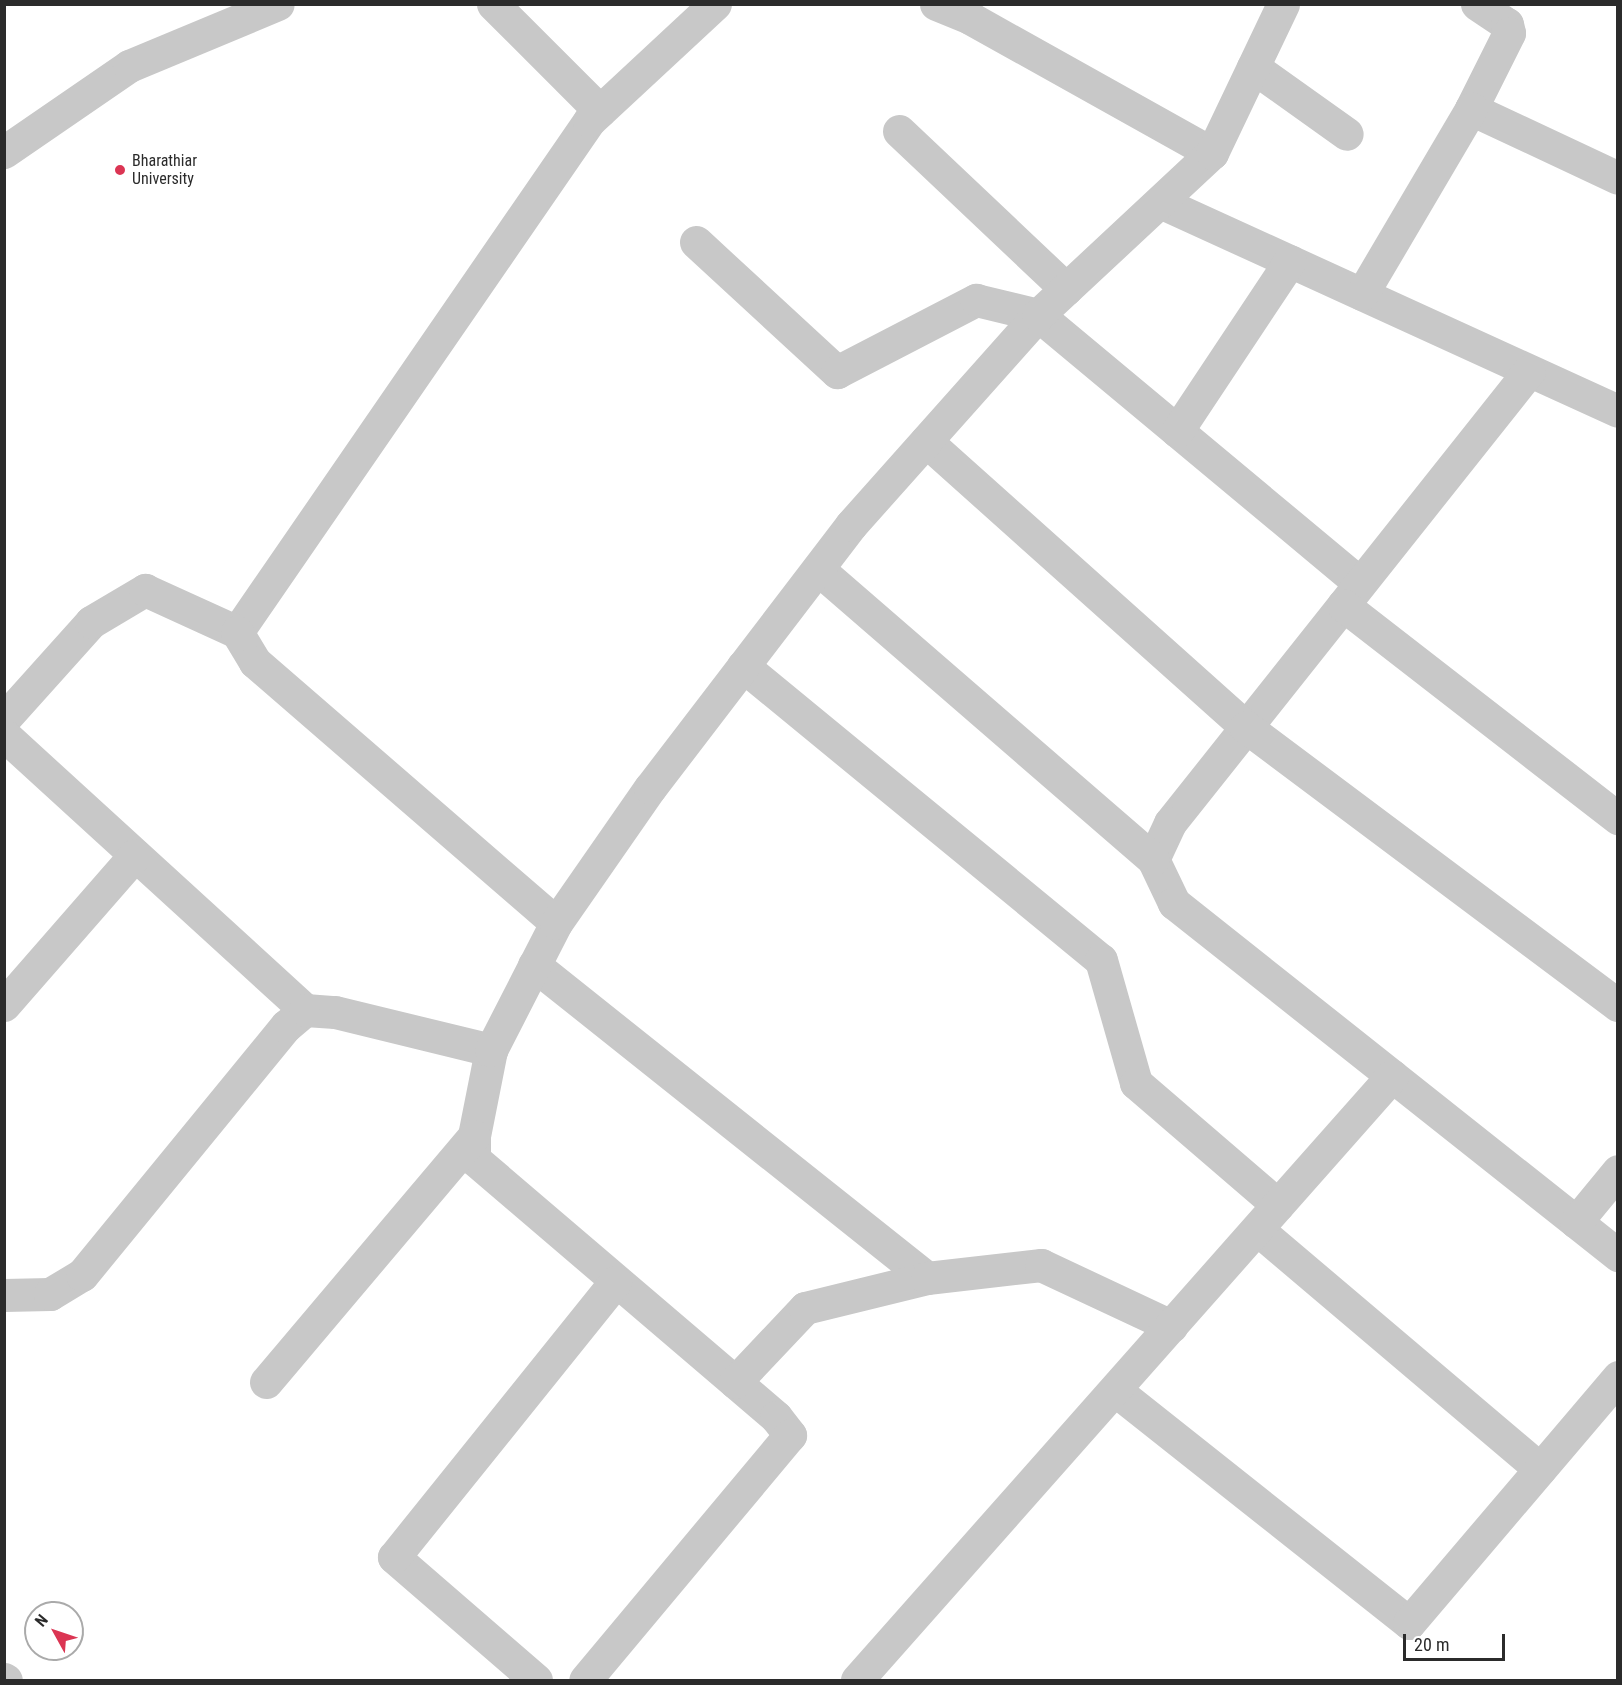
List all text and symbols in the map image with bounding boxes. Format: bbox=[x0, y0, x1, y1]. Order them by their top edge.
place label: Bharathiar University bbox=[132, 151, 197, 189]
marker: Bharathiar University bbox=[113, 163, 127, 177]
north arrow bbox=[24, 1601, 84, 1661]
text: N bbox=[31, 1611, 52, 1630]
scale bar bbox=[1406, 1622, 1508, 1660]
text: 20 m bbox=[1414, 1634, 1449, 1655]

